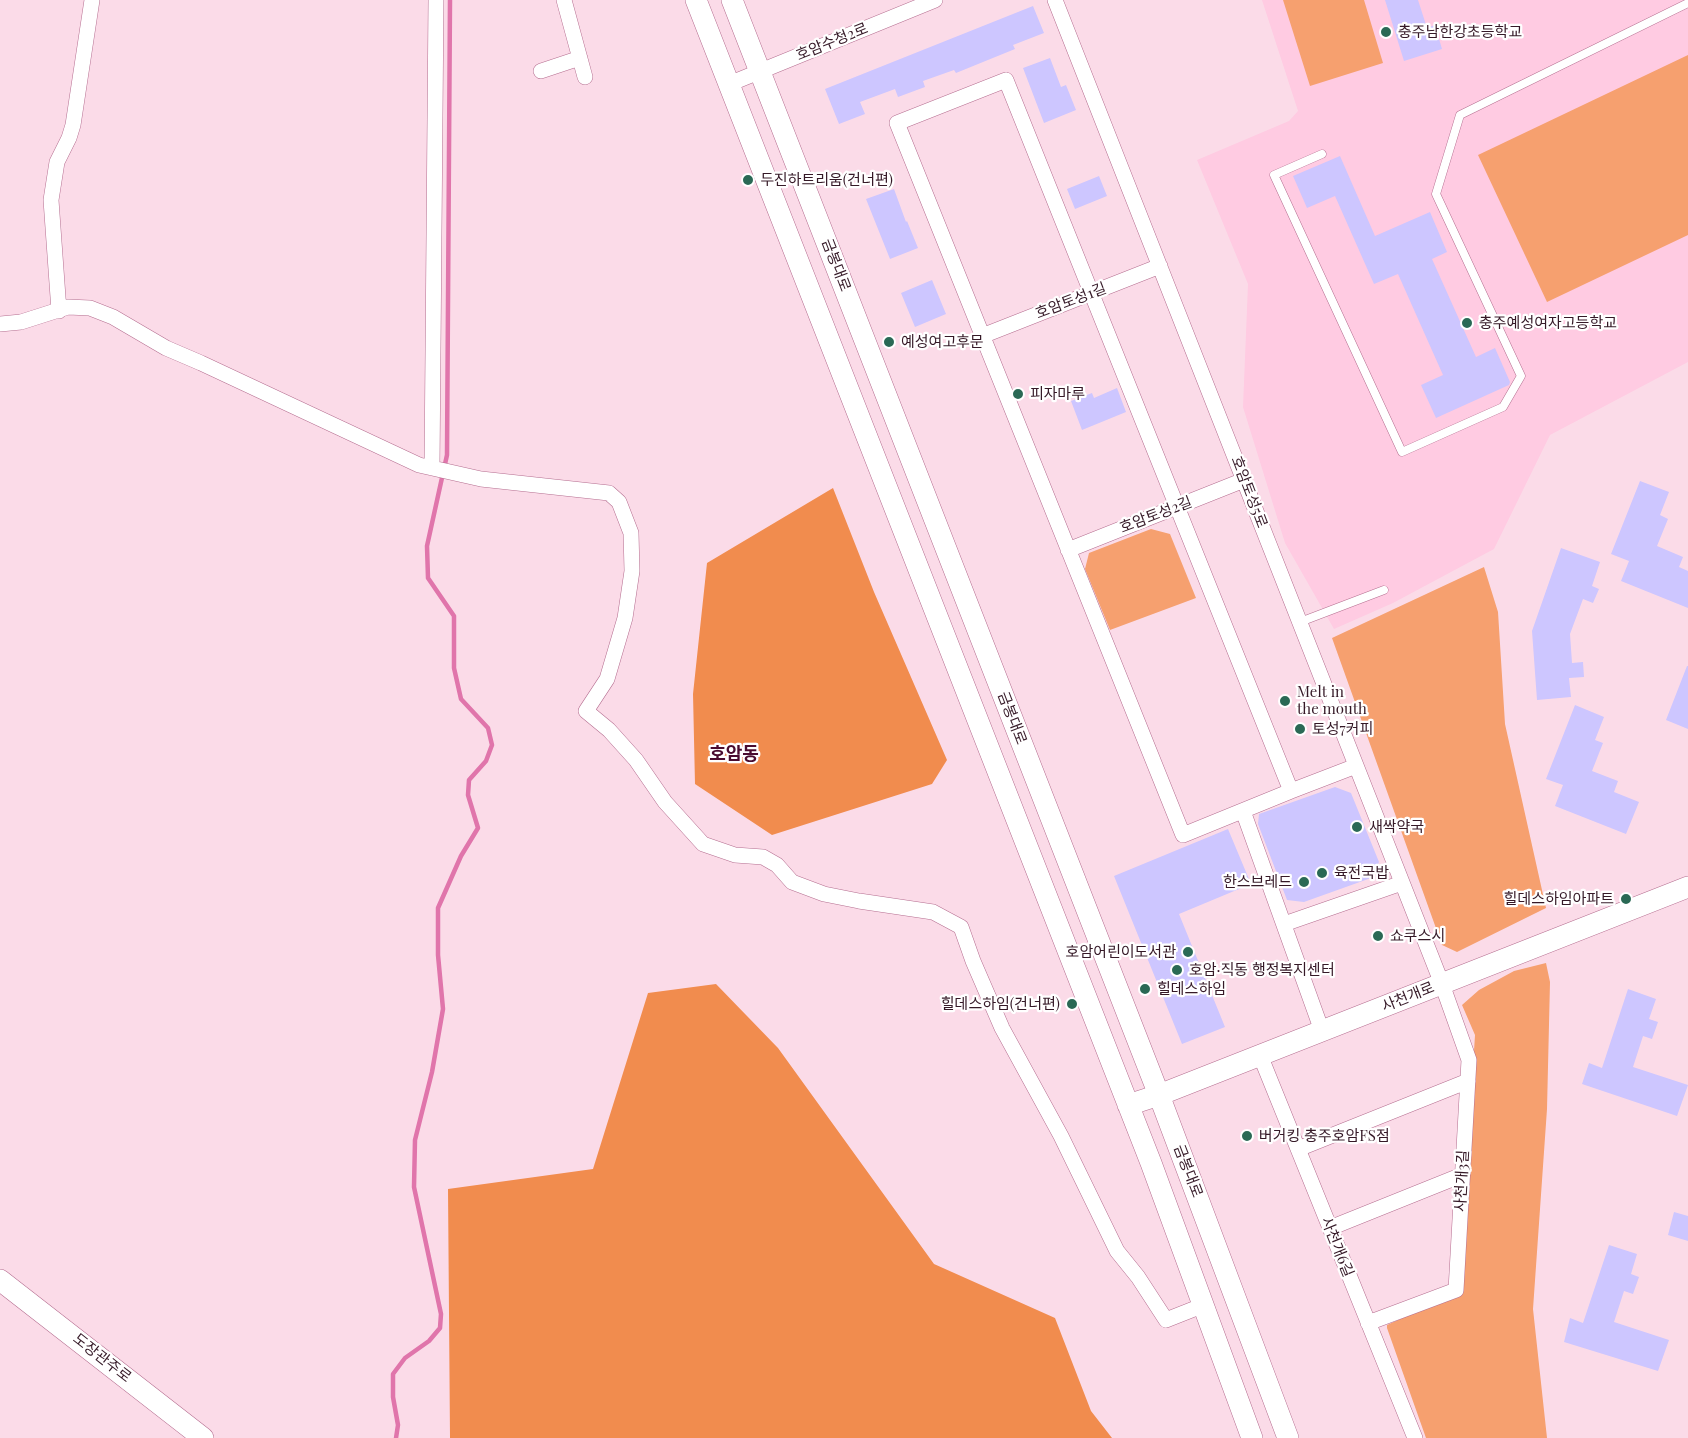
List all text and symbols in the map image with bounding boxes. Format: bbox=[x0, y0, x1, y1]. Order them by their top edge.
street label: 호암수청2로 bbox=[793, 19, 871, 65]
place label: 충주남한강초등학교 bbox=[1398, 23, 1522, 41]
marker: 충주남한강초등학교 bbox=[1379, 25, 1393, 39]
place label: 두진하트리움(건너편) bbox=[760, 171, 893, 189]
marker: 두진하트리움(건너편) bbox=[741, 173, 755, 187]
street label: 금봉대로 bbox=[818, 236, 854, 294]
street label: 호암토성1길 bbox=[1033, 279, 1109, 323]
place label: 충주예성여자고등학교 bbox=[1479, 314, 1617, 332]
marker: 충주예성여자고등학교 bbox=[1460, 316, 1474, 330]
place label: 예성여고후문 bbox=[901, 333, 984, 351]
marker: 예성여고후문 bbox=[882, 335, 896, 349]
place label: 피자마루 bbox=[1030, 385, 1085, 403]
marker: 피자마루 bbox=[1011, 387, 1025, 401]
street label: 호암토성5로 bbox=[1227, 454, 1271, 530]
street label: 호암토성2길 bbox=[1117, 493, 1195, 537]
place label: Melt in the mouth bbox=[1297, 683, 1367, 718]
street label: 금봉대로 bbox=[994, 689, 1030, 747]
marker: Melt in the mouth bbox=[1278, 694, 1292, 708]
place label: 토성7커피 bbox=[1312, 720, 1373, 738]
marker: 토성7커피 bbox=[1293, 722, 1307, 736]
district label: 호암동 bbox=[709, 743, 759, 765]
place label: 새싹약국 bbox=[1369, 818, 1424, 836]
marker: 새싹약국 bbox=[1350, 820, 1364, 834]
place label: 육전국밥 bbox=[1334, 864, 1389, 882]
marker: 육전국밥 bbox=[1315, 866, 1329, 880]
place label: 한스브레드 bbox=[1223, 873, 1292, 891]
marker: 한스브레드 bbox=[1297, 875, 1311, 889]
place label: 힐데스하임아파트 bbox=[1504, 890, 1614, 908]
marker: 힐데스하임아파트 bbox=[1619, 892, 1633, 906]
place label: 쇼쿠스시 bbox=[1390, 927, 1445, 945]
marker: 쇼쿠스시 bbox=[1371, 929, 1385, 943]
place label: 호암어린이도서관 bbox=[1066, 943, 1176, 961]
marker: 호암어린이도서관 bbox=[1181, 945, 1195, 959]
place label: 호암·직동 행정복지센터 bbox=[1189, 961, 1335, 979]
marker: 호암·직동 행정복지센터 bbox=[1170, 963, 1184, 977]
street label: 사천개로 bbox=[1379, 978, 1437, 1016]
place label: 힐데스하임 bbox=[1157, 980, 1226, 998]
marker: 힐데스하임 bbox=[1138, 982, 1152, 996]
place label: 힐데스하임(건너편) bbox=[941, 995, 1060, 1013]
marker: 힐데스하임(건너편) bbox=[1065, 997, 1079, 1011]
place label: 버거킹 충주호암FS점 bbox=[1259, 1127, 1390, 1145]
marker: 버거킹 충주호암FS점 bbox=[1240, 1129, 1254, 1143]
street label: 금봉대로 bbox=[1170, 1142, 1206, 1200]
street label: 사천개3길 bbox=[1451, 1150, 1473, 1212]
street label: 사천개6길 bbox=[1317, 1214, 1357, 1280]
street label: 도장관주로 bbox=[69, 1330, 135, 1386]

